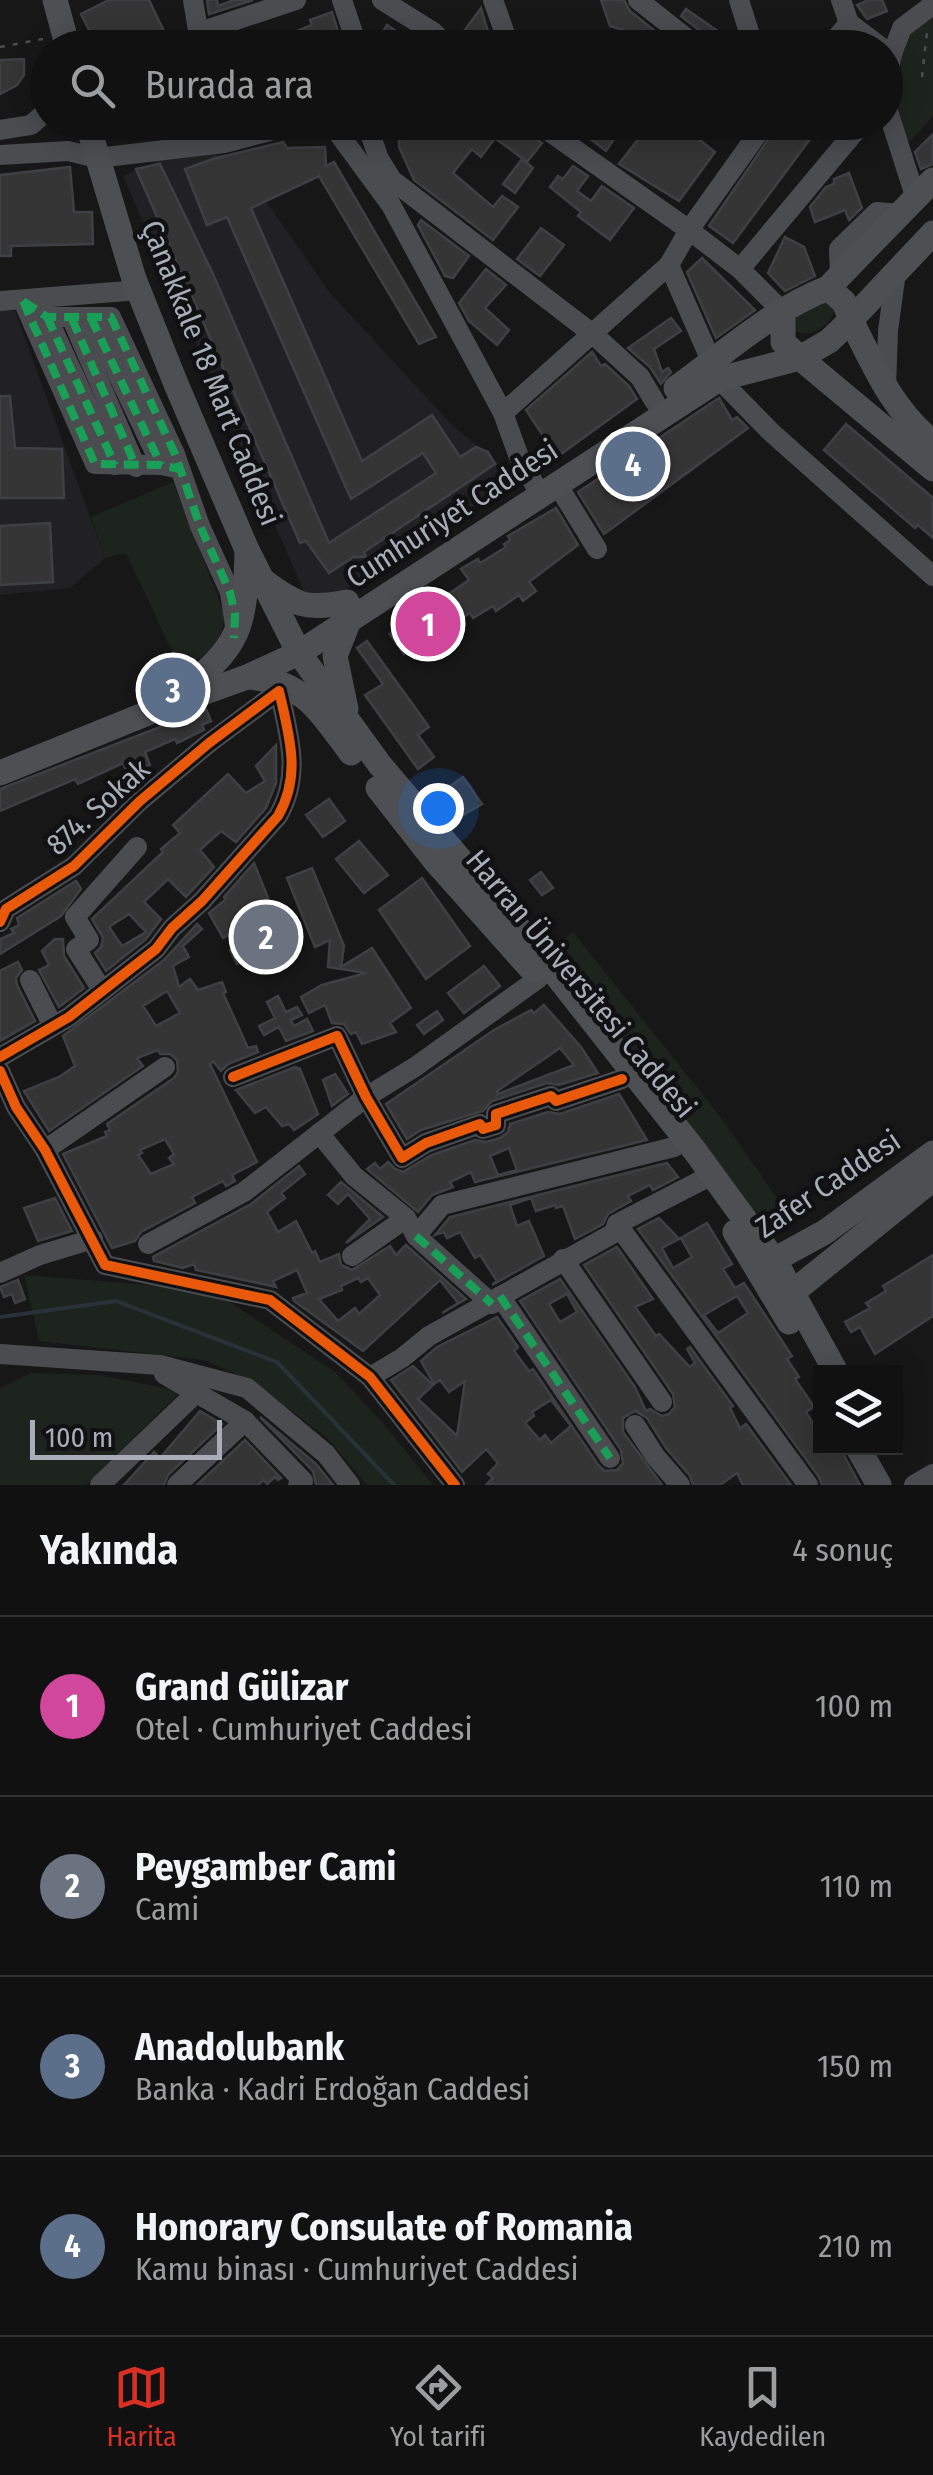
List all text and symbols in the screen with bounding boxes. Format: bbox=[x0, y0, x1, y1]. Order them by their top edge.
search box bbox=[30, 30, 903, 140]
icon: search bbox=[65, 58, 120, 113]
text: Burada ara bbox=[145, 62, 314, 108]
street label: Çanakkale 18 Mart Caddesi bbox=[133, 215, 289, 531]
pin: 4 bbox=[600, 426, 666, 502]
street label: Cumhuriyet Caddesi bbox=[339, 432, 565, 596]
pin: 1 bbox=[396, 586, 460, 662]
pin: 3 bbox=[140, 652, 206, 728]
street label: 874. Sokak bbox=[39, 751, 157, 863]
your location bbox=[413, 783, 464, 834]
street label: Harran Üniversitesi Caddesi bbox=[458, 843, 704, 1125]
pin: 2 bbox=[234, 900, 298, 974]
street label: Zafer Caddesi bbox=[749, 1122, 907, 1246]
map controls bbox=[813, 1365, 903, 1455]
button: layers bbox=[813, 1365, 903, 1455]
scale bar bbox=[30, 1415, 222, 1460]
text: 100 m bbox=[45, 1421, 113, 1454]
text: Yakında bbox=[40, 1525, 178, 1575]
text: 4 sonuç bbox=[792, 1531, 893, 1569]
text: Grand Gülizar bbox=[135, 1664, 348, 1710]
text: 1 bbox=[66, 1687, 79, 1725]
text: 100 m bbox=[815, 1687, 893, 1725]
text: Otel · Cumhuriyet Caddesi bbox=[135, 1710, 472, 1748]
text: Peygamber Cami bbox=[135, 1844, 396, 1890]
text: 2 bbox=[65, 1867, 80, 1905]
text: 110 m bbox=[820, 1867, 893, 1905]
text: Cami bbox=[135, 1890, 199, 1928]
text: Anadolubank bbox=[135, 2024, 344, 2070]
text: 3 bbox=[65, 2047, 80, 2085]
text: 150 m bbox=[817, 2047, 893, 2085]
text: Banka · Kadri Erdoğan Caddesi bbox=[135, 2070, 530, 2108]
text: Honorary Consulate of Romania bbox=[135, 2204, 633, 2250]
text: 4 bbox=[64, 2227, 81, 2265]
text: 210 m bbox=[818, 2227, 893, 2265]
text: Kamu binası · Cumhuriyet Caddesi bbox=[135, 2250, 579, 2288]
tab: Harita bbox=[107, 2360, 177, 2453]
tab: Yol tarifi bbox=[390, 2360, 486, 2453]
tab: Kaydedilen bbox=[699, 2360, 826, 2453]

